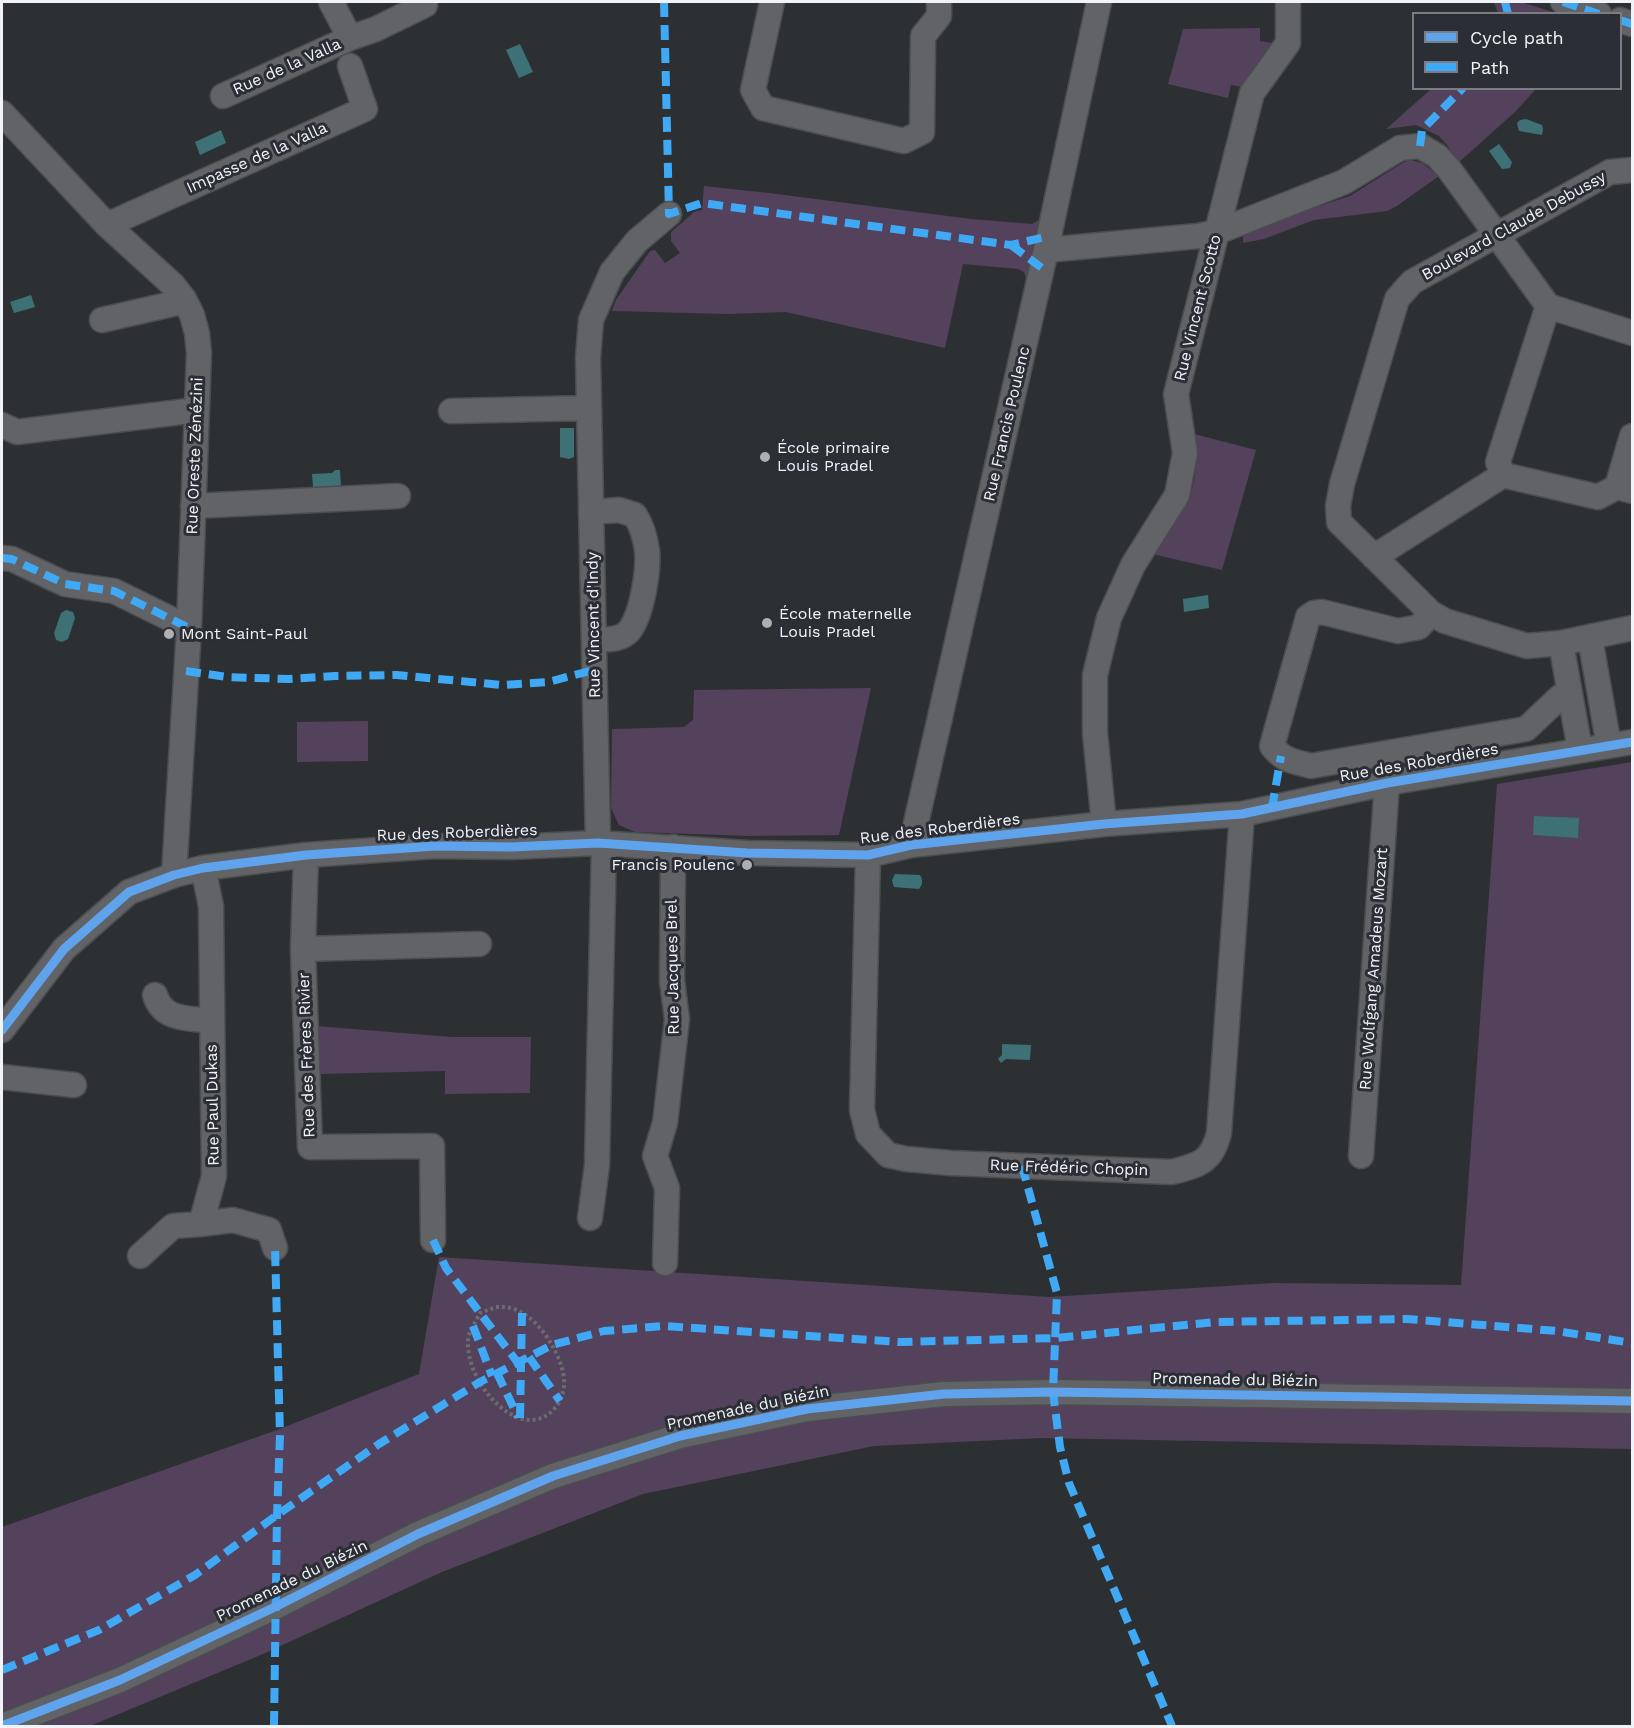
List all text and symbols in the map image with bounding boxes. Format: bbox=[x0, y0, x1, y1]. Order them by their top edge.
legend bbox=[1412, 12, 1622, 90]
text: Cycle path bbox=[1470, 27, 1564, 48]
street label: Rue de la Valla bbox=[230, 35, 344, 99]
text: Path bbox=[1470, 57, 1510, 78]
street label: Impasse de la Valla bbox=[184, 118, 330, 198]
street label: Boulevard Claude Debussy bbox=[1419, 167, 1609, 285]
street label: Rue Vincent Scotto bbox=[1170, 233, 1226, 383]
street label: Rue Francis Poulenc bbox=[980, 345, 1034, 503]
street label: Rue Oreste Zénézini bbox=[183, 377, 207, 535]
place label: École primaire Louis Pradel bbox=[777, 438, 890, 476]
marker: École primaire Louis Pradel bbox=[758, 450, 772, 464]
street label: Rue Vincent d'Indy bbox=[583, 552, 605, 698]
place label: École maternelle Louis Pradel bbox=[779, 604, 912, 642]
marker: École maternelle Louis Pradel bbox=[760, 616, 774, 630]
place label: Mont Saint-Paul bbox=[181, 624, 308, 644]
marker: Mont Saint-Paul bbox=[162, 627, 176, 641]
street label: Rue des Roberdières bbox=[1338, 740, 1500, 786]
street label: Rue des Roberdières bbox=[859, 810, 1021, 848]
street label: Rue des Roberdières bbox=[376, 821, 538, 845]
street label: Rue Wolfgang Amadeus Mozart bbox=[1356, 847, 1392, 1091]
place label: Francis Poulenc bbox=[611, 855, 735, 875]
marker: Francis Poulenc bbox=[740, 858, 754, 872]
street label: Rue Jacques Brel bbox=[662, 899, 684, 1035]
street label: Rue des Frères Rivier bbox=[295, 972, 319, 1138]
street label: Rue Paul Dukas bbox=[202, 1044, 224, 1166]
street label: Rue Frédéric Chopin bbox=[989, 1156, 1149, 1180]
street label: Promenade du Biézin bbox=[1152, 1369, 1318, 1391]
street label: Promenade du Biézin bbox=[665, 1381, 831, 1435]
street label: Promenade du Biézin bbox=[213, 1536, 371, 1626]

